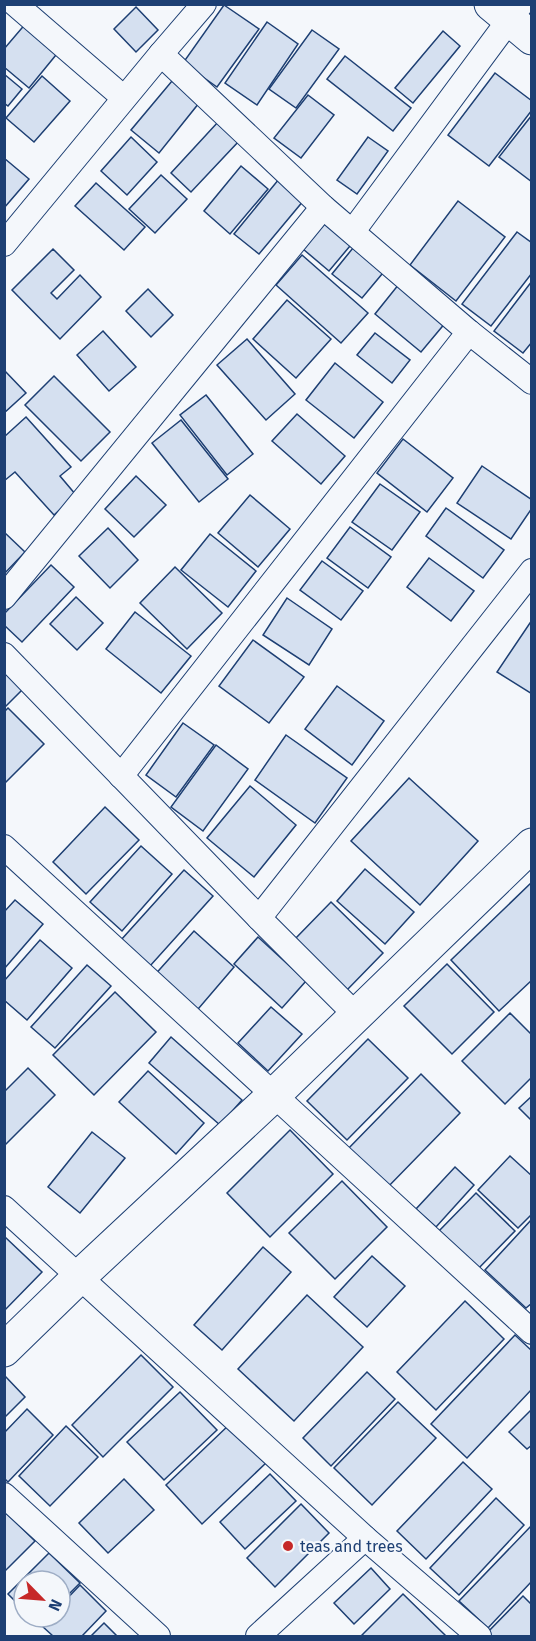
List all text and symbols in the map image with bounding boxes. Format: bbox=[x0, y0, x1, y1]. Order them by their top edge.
place label: teas and trees bbox=[300, 1537, 403, 1556]
marker: teas and trees bbox=[281, 1539, 295, 1553]
north arrow bbox=[12, 1569, 72, 1629]
text: N bbox=[44, 1596, 66, 1614]

